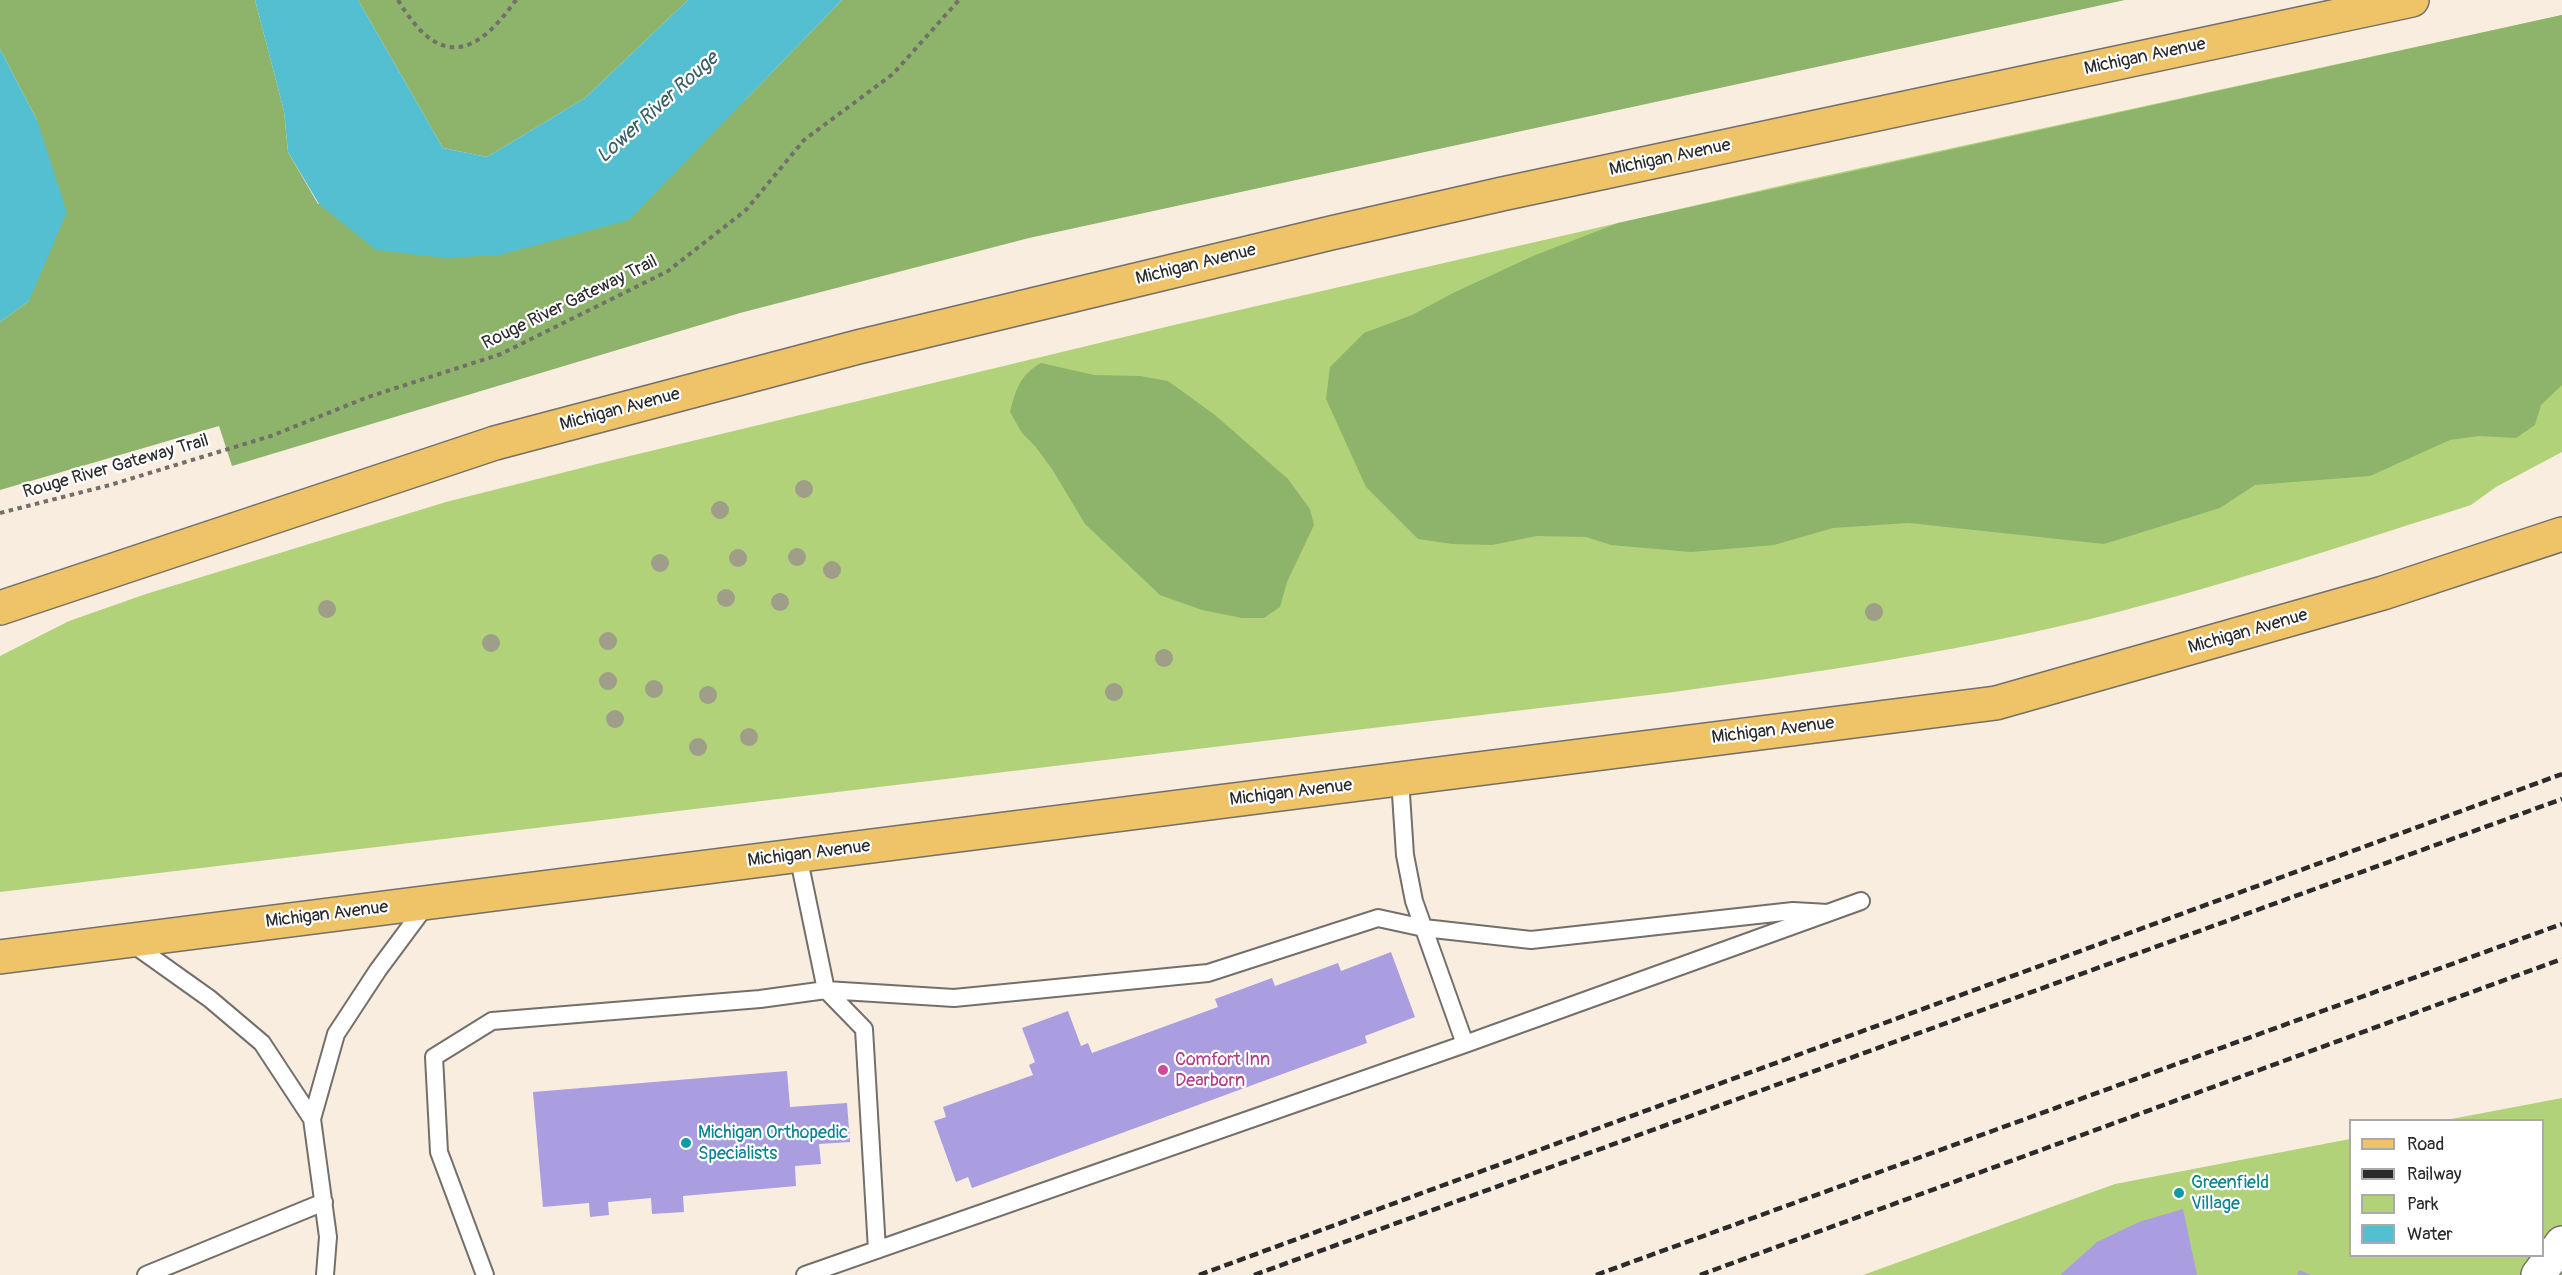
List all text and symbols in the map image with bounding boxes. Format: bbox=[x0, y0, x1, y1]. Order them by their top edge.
street label: Michigan Avenue bbox=[2082, 34, 2208, 80]
water label: Lower River Rouge bbox=[592, 47, 724, 169]
street label: Michigan Avenue bbox=[1607, 135, 1733, 181]
street label: Michigan Avenue bbox=[1133, 240, 1259, 290]
street label: Rouge River Gateway Trail bbox=[479, 251, 661, 355]
street label: Michigan Avenue bbox=[558, 384, 682, 436]
street label: Rouge River Gateway Trail bbox=[21, 430, 211, 504]
street label: Michigan Avenue bbox=[2186, 605, 2310, 659]
street label: Michigan Avenue bbox=[1710, 713, 1836, 749]
street label: Michigan Avenue bbox=[1228, 775, 1354, 811]
street label: Michigan Avenue bbox=[746, 836, 872, 872]
street label: Michigan Avenue bbox=[264, 897, 390, 933]
place label: Comfort Inn Dearborn bbox=[1175, 1049, 1270, 1092]
marker: Comfort Inn Dearborn bbox=[1156, 1063, 1170, 1077]
legend bbox=[2349, 1119, 2544, 1257]
place label: Michigan Orthopedic Specialists bbox=[698, 1122, 848, 1164]
text: Road bbox=[2407, 1133, 2444, 1156]
marker: Michigan Orthopedic Specialists bbox=[679, 1136, 693, 1150]
text: Railway bbox=[2407, 1163, 2462, 1186]
place label: Greenfield Village bbox=[2191, 1172, 2269, 1214]
marker: Greenfield Village bbox=[2172, 1186, 2186, 1200]
text: Park bbox=[2407, 1193, 2439, 1216]
text: Water bbox=[2407, 1223, 2453, 1246]

